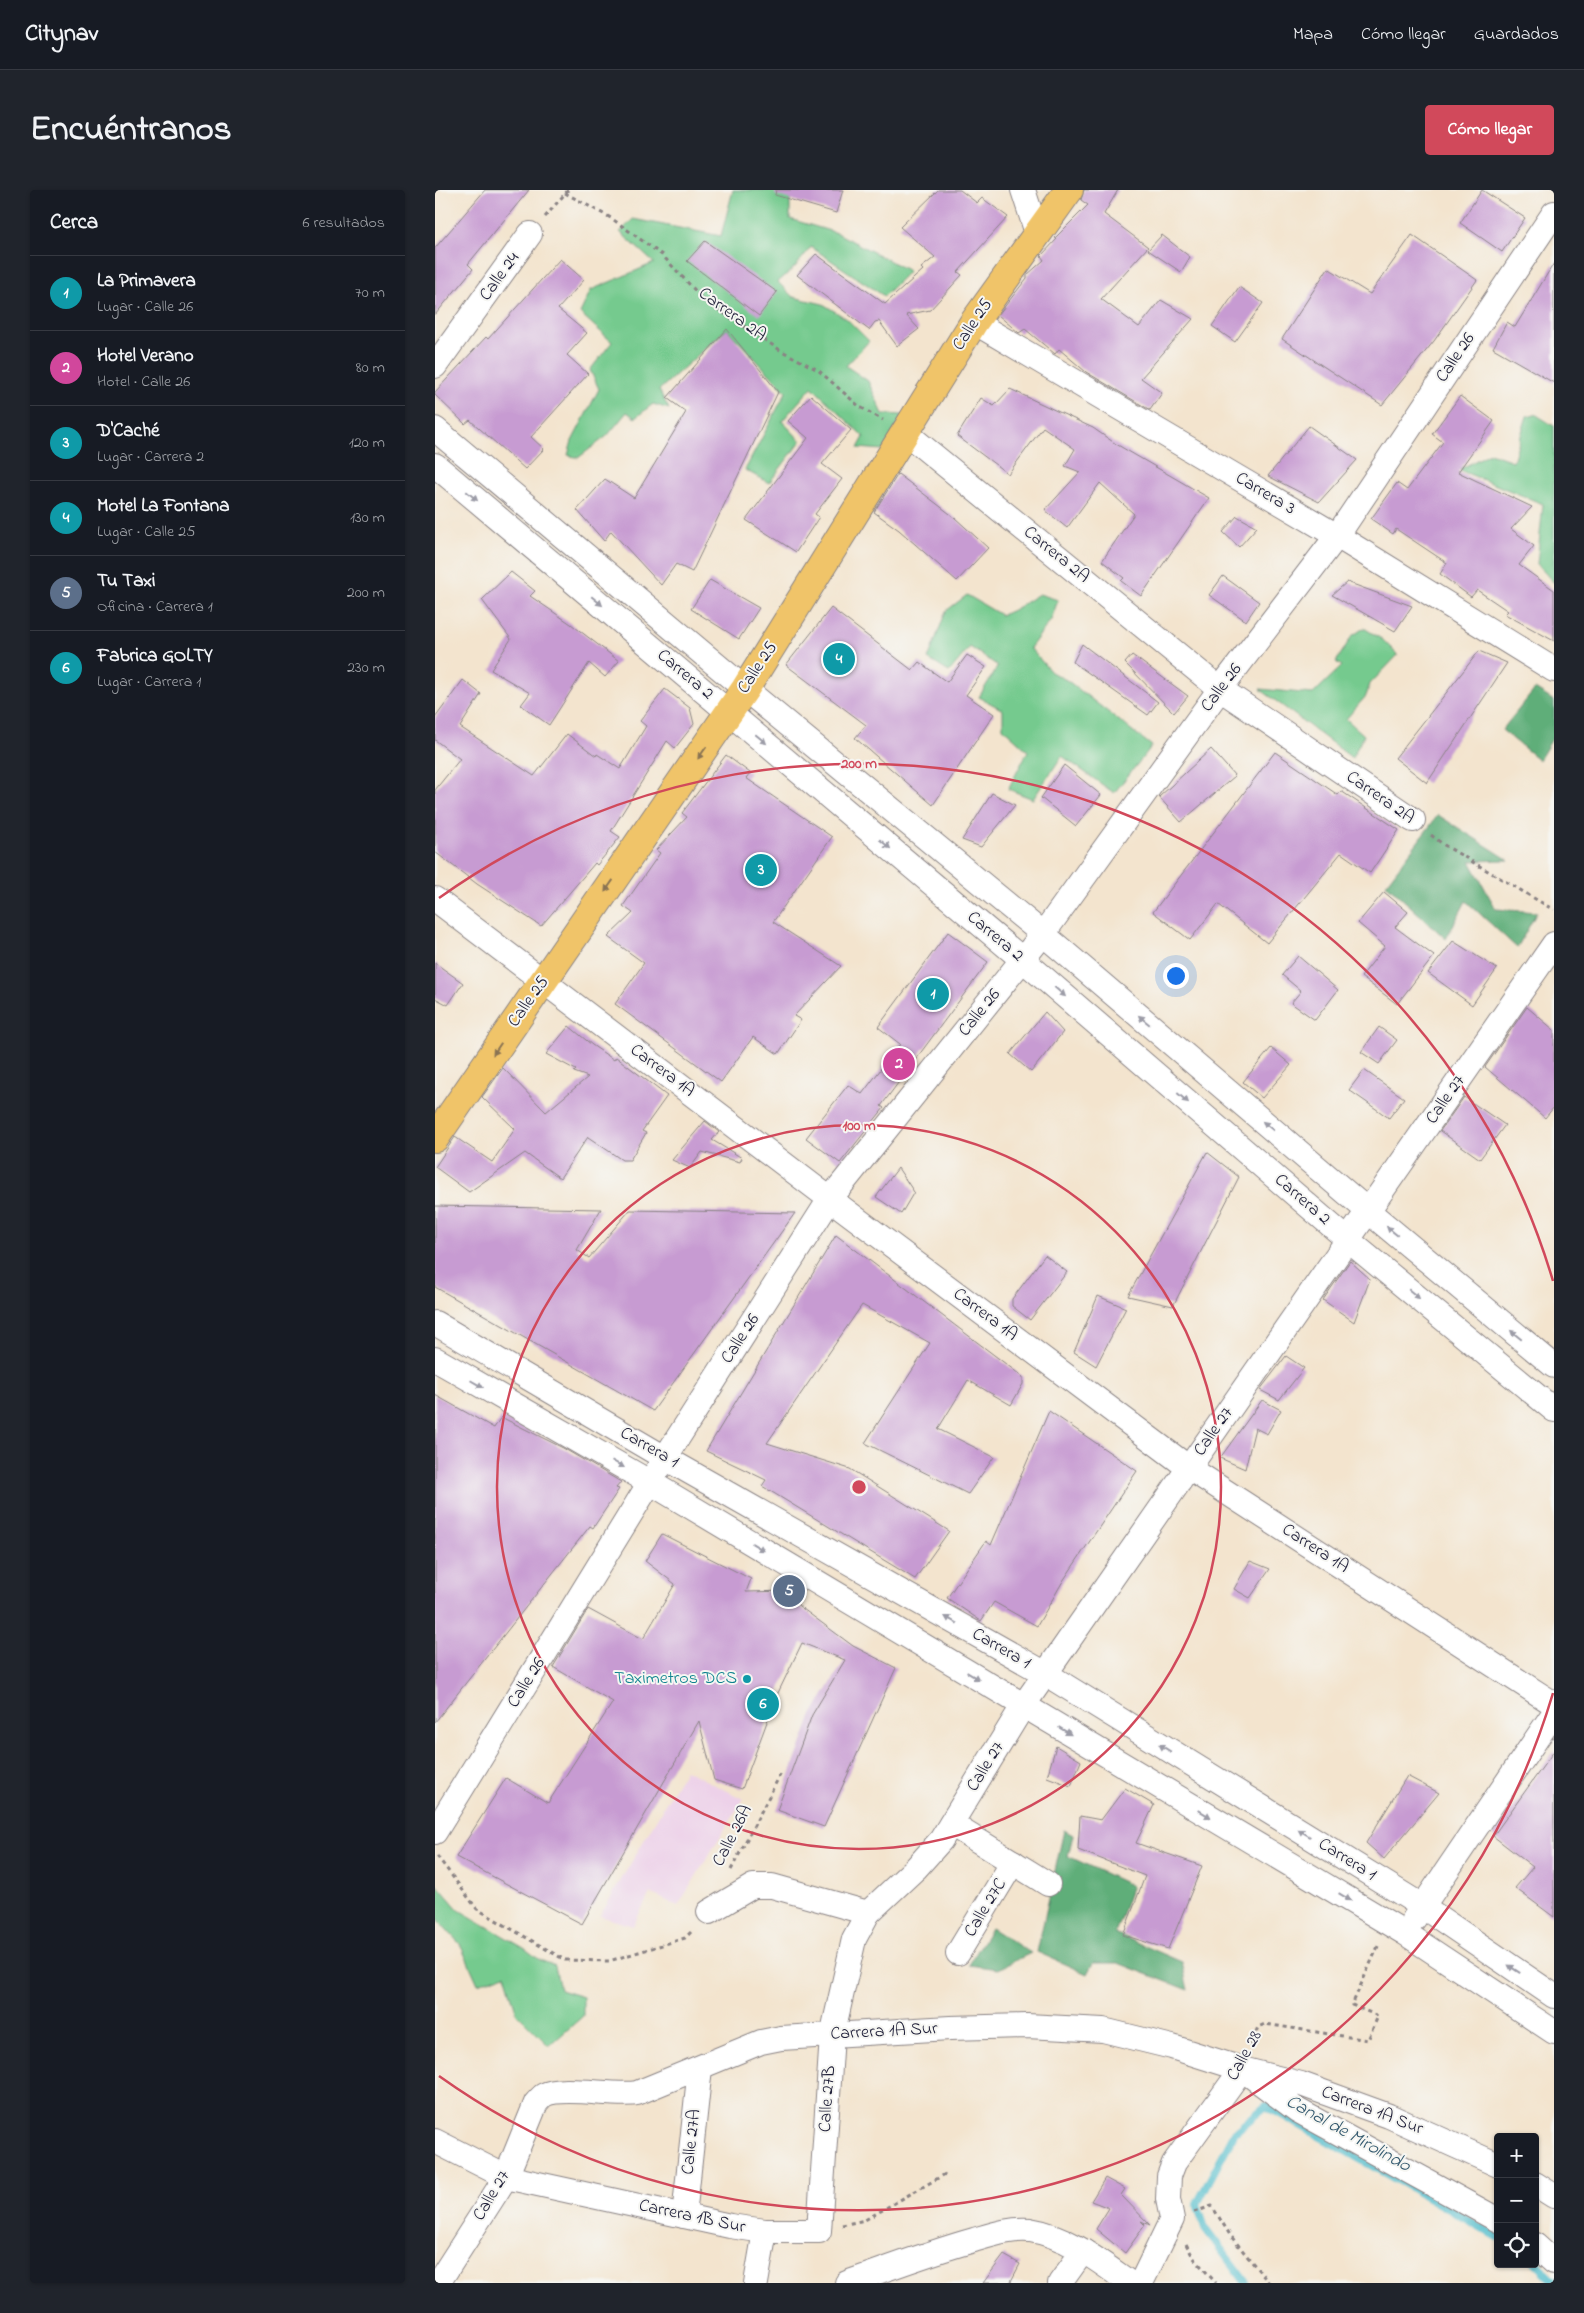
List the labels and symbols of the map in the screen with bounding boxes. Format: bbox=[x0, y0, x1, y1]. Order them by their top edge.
street label: Calle 24 bbox=[473, 247, 527, 307]
street label: Carrera 2A bbox=[693, 281, 771, 349]
street label: Calle 25 bbox=[946, 294, 1000, 356]
street label: Calle 26 bbox=[1430, 328, 1482, 388]
street label: Carrera 3 bbox=[1230, 466, 1300, 522]
one-way arrow bbox=[466, 490, 478, 502]
street label: Carrera 2A bbox=[1017, 520, 1095, 590]
one-way arrow bbox=[590, 595, 603, 606]
street label: Calle 25 bbox=[731, 637, 785, 699]
pin: 4 bbox=[823, 640, 855, 678]
street label: Carrera 2 bbox=[651, 643, 719, 707]
street label: Calle 26 bbox=[1195, 658, 1249, 718]
one-way arrow bbox=[754, 734, 767, 745]
one-way arrow bbox=[697, 746, 707, 759]
text: 200 m bbox=[840, 753, 877, 775]
street label: Carrera 2A bbox=[1340, 765, 1420, 831]
one-way arrow bbox=[879, 838, 891, 849]
pin: 3 bbox=[745, 851, 777, 889]
one-way arrow bbox=[604, 879, 614, 893]
street label: Carrera 2 bbox=[961, 905, 1029, 969]
your location bbox=[1163, 963, 1189, 989]
street label: Calle 25 bbox=[502, 971, 556, 1033]
pin: 1 bbox=[917, 975, 949, 1013]
street label: Calle 26 bbox=[953, 983, 1007, 1043]
one-way arrow bbox=[1053, 986, 1065, 998]
one-way arrow bbox=[1138, 1015, 1151, 1026]
street label: Carrera 1A bbox=[624, 1038, 700, 1104]
one-way arrow bbox=[492, 1042, 501, 1055]
pin: 2 bbox=[883, 1045, 915, 1083]
street label: Calle 27 bbox=[1420, 1070, 1473, 1130]
one-way arrow bbox=[1176, 1092, 1189, 1103]
text: 100 m bbox=[842, 1115, 876, 1137]
one-way arrow bbox=[1261, 1120, 1274, 1131]
street label: Carrera 2 bbox=[1268, 1168, 1336, 1232]
one-way arrow bbox=[1385, 1225, 1398, 1236]
street label: Carrera 1A bbox=[947, 1282, 1023, 1348]
one-way arrow bbox=[1407, 1288, 1420, 1299]
street label: Calle 26 bbox=[715, 1309, 767, 1369]
one-way arrow bbox=[1510, 1329, 1523, 1340]
one-way arrow bbox=[471, 1379, 484, 1388]
street label: Calle 27 bbox=[1188, 1402, 1241, 1462]
street label: Carrera 1 bbox=[615, 1421, 684, 1475]
one-way arrow bbox=[612, 1460, 625, 1469]
centre of rings bbox=[850, 1478, 868, 1496]
street label: Carrera 1A bbox=[1276, 1518, 1354, 1580]
one-way arrow bbox=[752, 1543, 765, 1552]
pin: 5 bbox=[773, 1572, 805, 1610]
one-way arrow bbox=[943, 1616, 958, 1624]
street label: Carrera 1 bbox=[967, 1622, 1036, 1676]
street label: Calle 26 bbox=[501, 1653, 553, 1713]
place label: Taximetros DCS bbox=[614, 1666, 737, 1692]
one-way arrow bbox=[966, 1671, 979, 1680]
marker: Taximetros DCS bbox=[741, 1673, 753, 1685]
pin: 6 bbox=[747, 1685, 779, 1723]
one-way arrow bbox=[1059, 1727, 1072, 1736]
street label: Calle 27 bbox=[961, 1736, 1012, 1797]
one-way arrow bbox=[1159, 1743, 1172, 1752]
street label: Calle 26A bbox=[706, 1801, 760, 1871]
one-way arrow bbox=[1198, 1810, 1213, 1818]
one-way arrow bbox=[1297, 1828, 1310, 1838]
street label: Carrera 1 bbox=[1313, 1832, 1381, 1888]
street label: Calle 27C bbox=[958, 1874, 1014, 1942]
one-way arrow bbox=[1338, 1892, 1351, 1901]
one-way arrow bbox=[1507, 1964, 1520, 1974]
street label: Carrera 1A Sur bbox=[830, 2016, 939, 2048]
street label: Calle 28 bbox=[1221, 2026, 1270, 2086]
street label: Calle 27B bbox=[813, 2065, 843, 2133]
street label: Carrera 1A Sur bbox=[1317, 2080, 1427, 2143]
water label: Canal de Mirolindo bbox=[1281, 2089, 1416, 2180]
street label: Calle 27A bbox=[676, 2108, 708, 2176]
street label: Calle 27 bbox=[467, 2165, 517, 2226]
street label: Carrera 1B Sur bbox=[636, 2193, 748, 2241]

